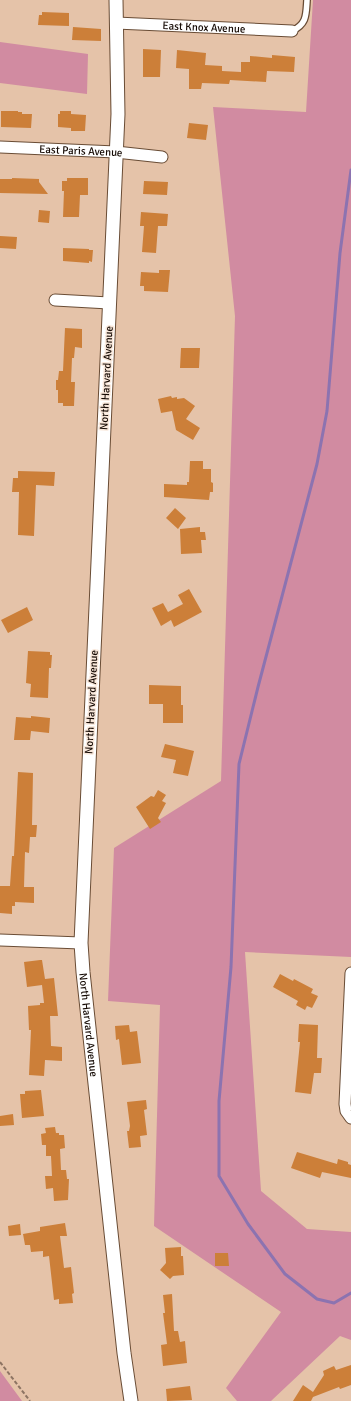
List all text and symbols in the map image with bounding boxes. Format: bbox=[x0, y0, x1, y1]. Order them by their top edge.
street label: East Knox Avenue bbox=[162, 19, 246, 36]
street label: East Paris Avenue bbox=[39, 143, 123, 160]
street label: North Harvard Avenue bbox=[97, 326, 116, 430]
street label: North Harvard Avenue bbox=[82, 650, 101, 754]
street label: North Harvard Avenue bbox=[76, 972, 100, 1077]

